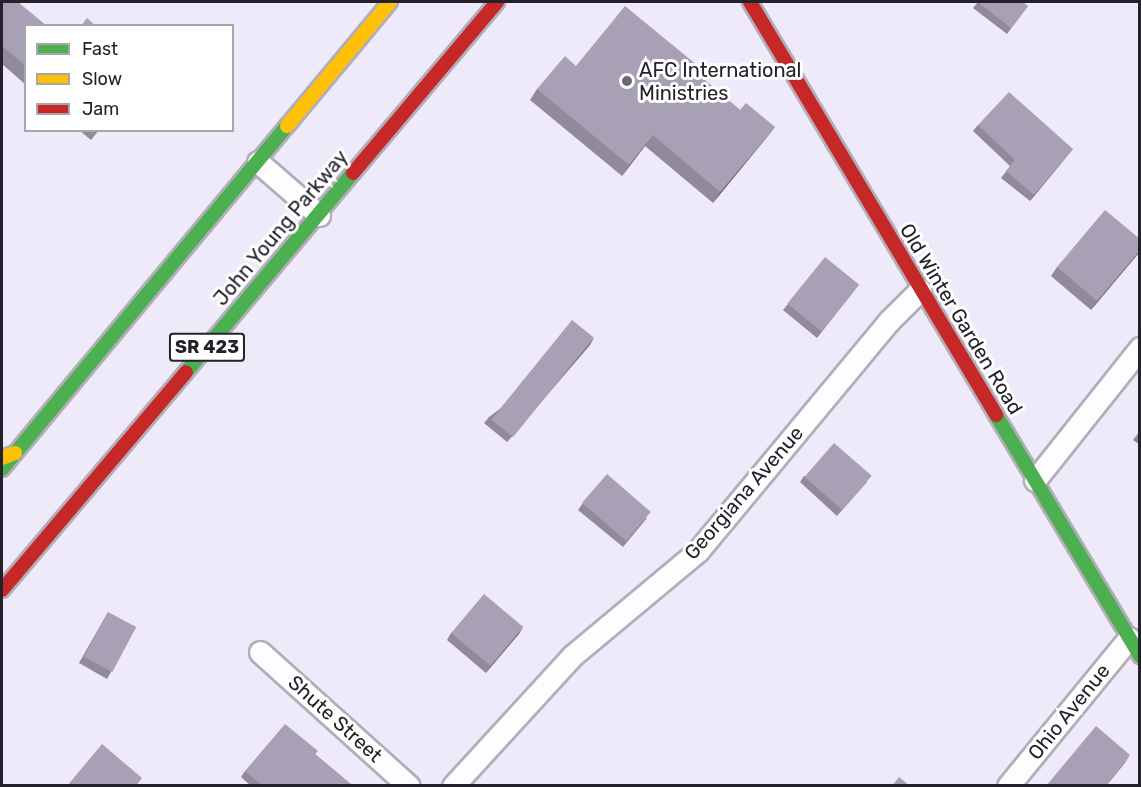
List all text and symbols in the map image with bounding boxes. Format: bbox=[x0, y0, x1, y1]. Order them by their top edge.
legend bbox=[24, 24, 234, 132]
text: Fast bbox=[82, 38, 118, 60]
place label: AFC International Ministries bbox=[639, 58, 801, 105]
text: Slow bbox=[82, 68, 122, 90]
marker: AFC International Ministries bbox=[620, 74, 634, 88]
text: Jam bbox=[82, 98, 119, 120]
street label: John Young Parkway bbox=[209, 145, 353, 311]
street label: Old Winter Garden Road bbox=[894, 219, 1028, 419]
road number: SR 423 bbox=[168, 332, 246, 362]
street label: Georgiana Avenue bbox=[679, 421, 809, 565]
street label: Ohio Avenue bbox=[1023, 659, 1115, 765]
street label: Shute Street bbox=[283, 670, 387, 768]

